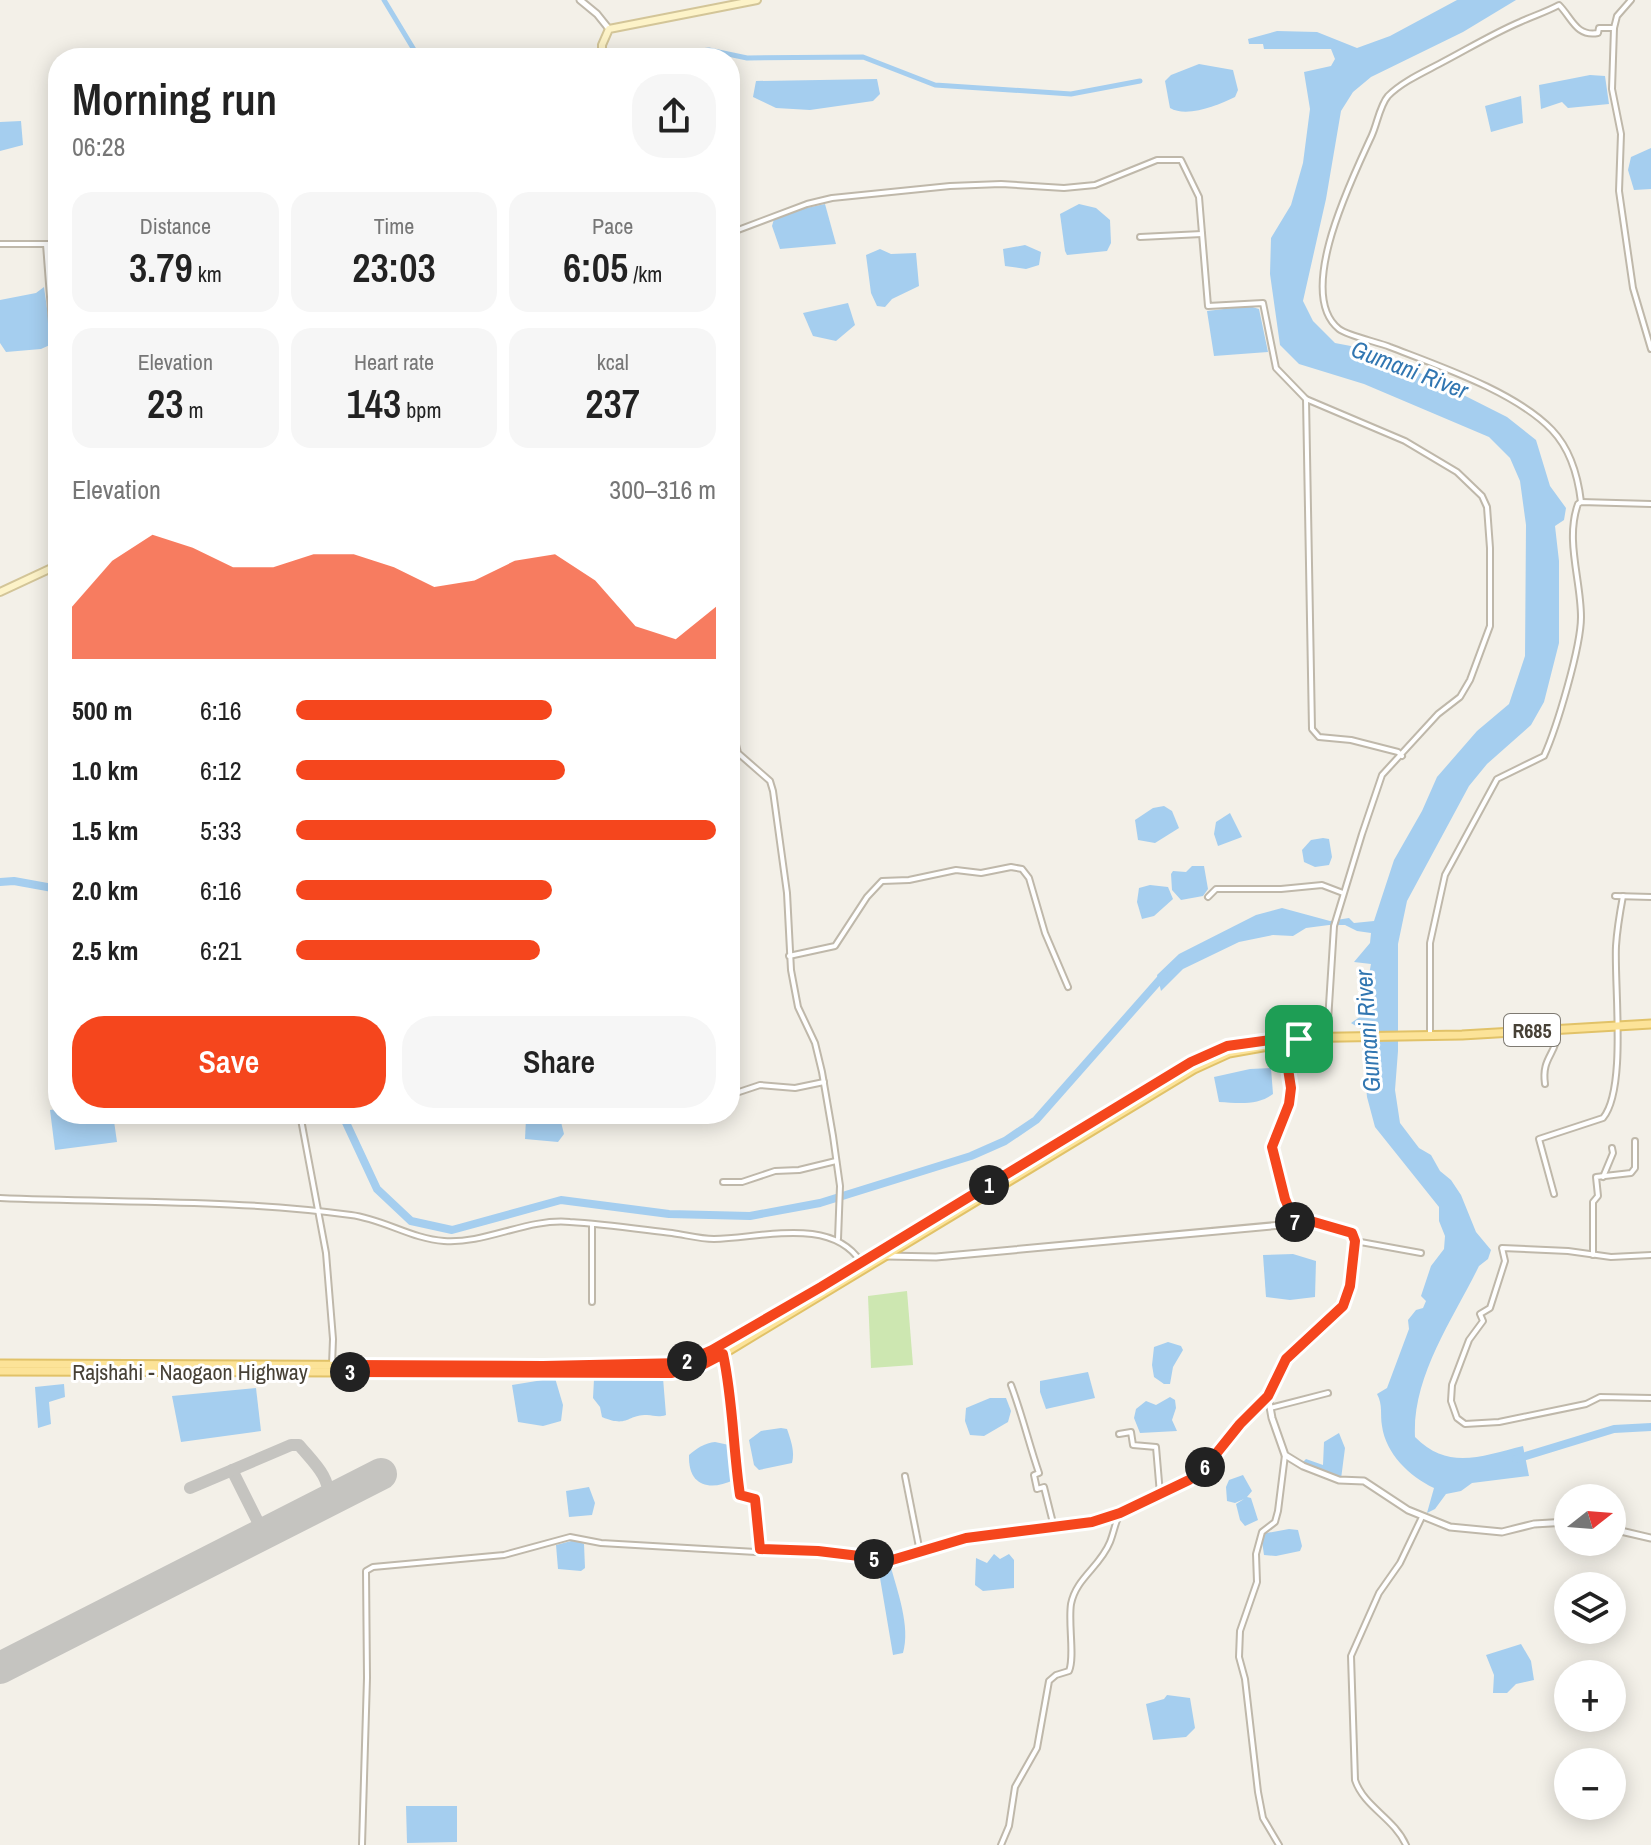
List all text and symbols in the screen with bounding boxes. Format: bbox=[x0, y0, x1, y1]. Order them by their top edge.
text: Morning run bbox=[72, 69, 277, 129]
button: share bbox=[632, 74, 716, 158]
text: 06:28 bbox=[72, 129, 125, 164]
text: Distance bbox=[140, 211, 211, 241]
text: Time bbox=[374, 211, 414, 241]
text: Pace bbox=[592, 211, 633, 241]
text: 3.79 bbox=[129, 241, 193, 294]
text: 23:03 bbox=[352, 241, 436, 294]
text: 6:05 bbox=[563, 241, 628, 294]
text: km bbox=[193, 259, 222, 289]
text: /km bbox=[628, 259, 662, 289]
water label: Gumani River bbox=[1347, 332, 1474, 406]
text: Elevation bbox=[138, 347, 213, 377]
text: Heart rate bbox=[354, 347, 434, 377]
text: kcal bbox=[597, 347, 629, 377]
text: 23 bbox=[147, 377, 184, 430]
text: 143 bbox=[347, 377, 401, 430]
text: 237 bbox=[585, 377, 640, 430]
text: m bbox=[184, 395, 204, 425]
text: bpm bbox=[401, 395, 441, 425]
text: Elevation bbox=[72, 472, 161, 507]
text: 300–316 m bbox=[609, 472, 716, 507]
text: 500 m bbox=[72, 693, 132, 728]
text: 6:16 bbox=[200, 693, 242, 728]
text: 1.0 km bbox=[72, 753, 138, 788]
text: 6:12 bbox=[200, 753, 242, 788]
text: 1.5 km bbox=[72, 813, 138, 848]
text: 5:33 bbox=[200, 813, 242, 848]
text: 2.0 km bbox=[72, 873, 138, 908]
text: 6:16 bbox=[200, 873, 242, 908]
text: 2.5 km bbox=[72, 933, 138, 968]
text: 6:21 bbox=[200, 933, 242, 968]
water label: Gumani River bbox=[1347, 967, 1387, 1093]
pin bbox=[1265, 1005, 1333, 1073]
road number: R685 bbox=[1504, 1014, 1560, 1046]
button: Save bbox=[72, 1016, 386, 1108]
button: Share bbox=[402, 1016, 716, 1108]
icon: arrive bbox=[1277, 1017, 1321, 1061]
pin: 1 bbox=[969, 1165, 1009, 1205]
text: 1 bbox=[984, 1170, 994, 1200]
pin: 7 bbox=[1275, 1202, 1315, 1242]
text: 7 bbox=[1290, 1207, 1300, 1237]
pin: 2 bbox=[667, 1341, 707, 1381]
text: 2 bbox=[682, 1346, 692, 1376]
pin: 3 bbox=[330, 1352, 370, 1392]
street label: Rajshahi - Naogaon Highway bbox=[72, 1357, 308, 1387]
text: 3 bbox=[345, 1357, 355, 1387]
pin: 6 bbox=[1185, 1447, 1225, 1487]
text: 6 bbox=[1200, 1452, 1210, 1482]
north arrow bbox=[1554, 1484, 1626, 1556]
map controls bbox=[1554, 1484, 1626, 1820]
pin: 5 bbox=[854, 1539, 894, 1579]
text: 5 bbox=[869, 1544, 879, 1574]
button: layers bbox=[1554, 1572, 1626, 1644]
button: + bbox=[1554, 1660, 1626, 1732]
button: − bbox=[1554, 1748, 1626, 1820]

